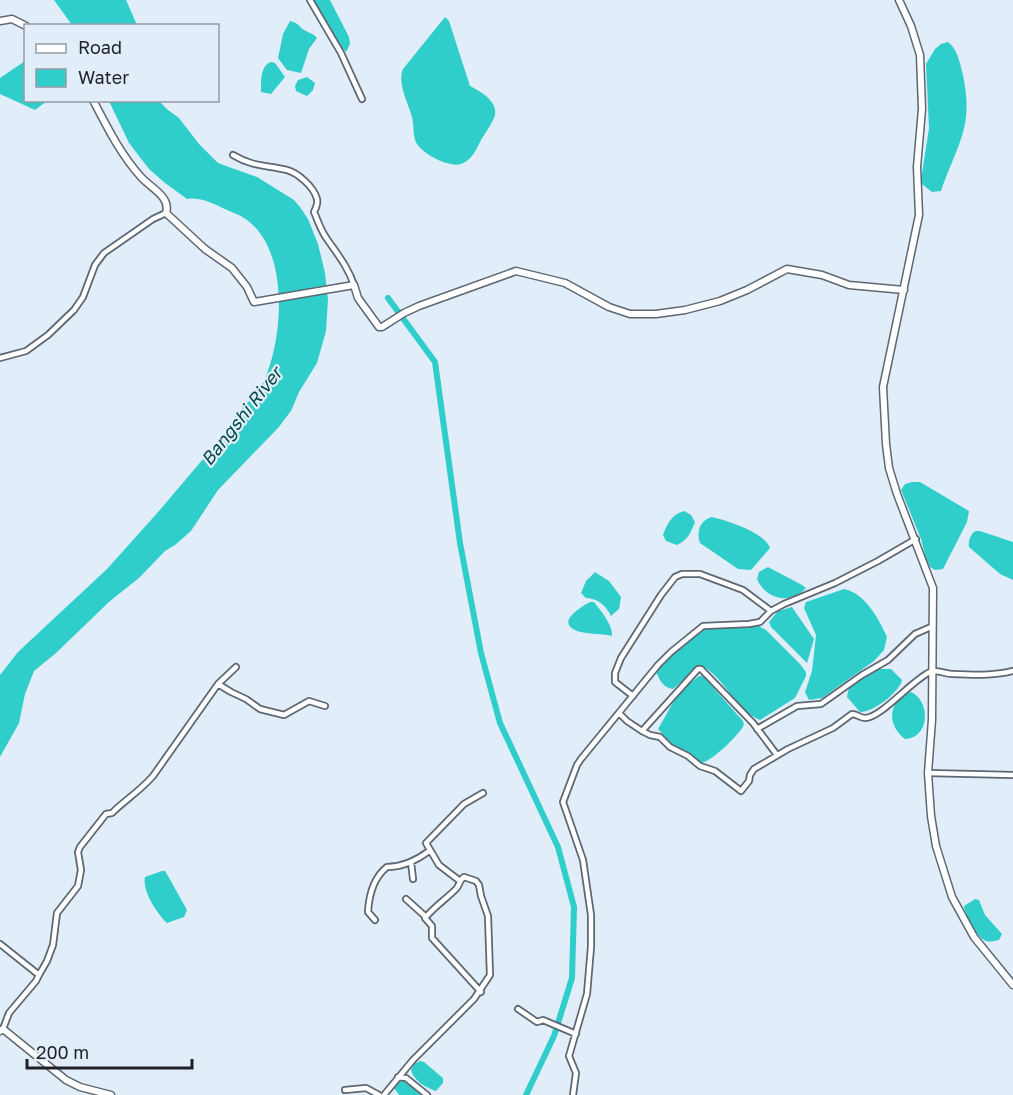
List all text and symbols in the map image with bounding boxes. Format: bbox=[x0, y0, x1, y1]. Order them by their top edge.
legend bbox=[24, 24, 219, 102]
text: Road bbox=[78, 36, 122, 58]
text: Water bbox=[78, 66, 129, 88]
water label: Bangshi River bbox=[196, 360, 288, 469]
scale bar bbox=[27, 1032, 192, 1070]
text: 200 m bbox=[36, 1041, 89, 1063]

